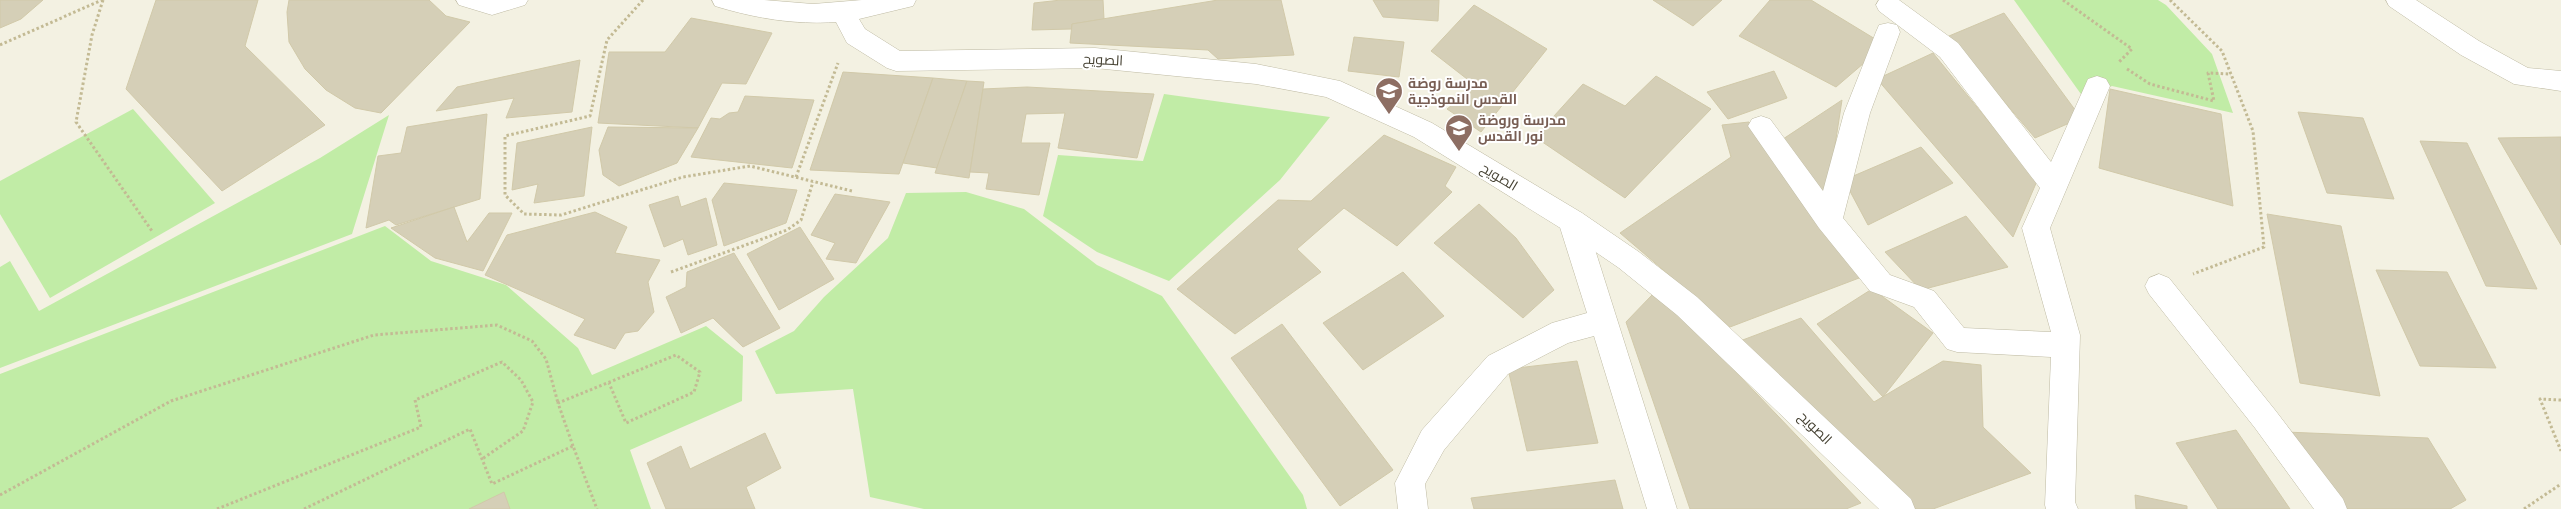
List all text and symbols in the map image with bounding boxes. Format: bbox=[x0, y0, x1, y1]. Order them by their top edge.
street label: الصويح bbox=[1082, 49, 1124, 71]
place label: مدرسة روضة القدس النموذجية bbox=[1408, 74, 1517, 109]
school or university icon: مدرسة روضة القدس النموذجية bbox=[1374, 76, 1404, 115]
place label: مدرسة وروضة نور القدس bbox=[1478, 111, 1566, 146]
school or university icon: مدرسة وروضة نور القدس bbox=[1444, 113, 1474, 152]
street label: الصويح bbox=[1477, 159, 1521, 195]
street label: الصويح bbox=[1794, 407, 1836, 449]

